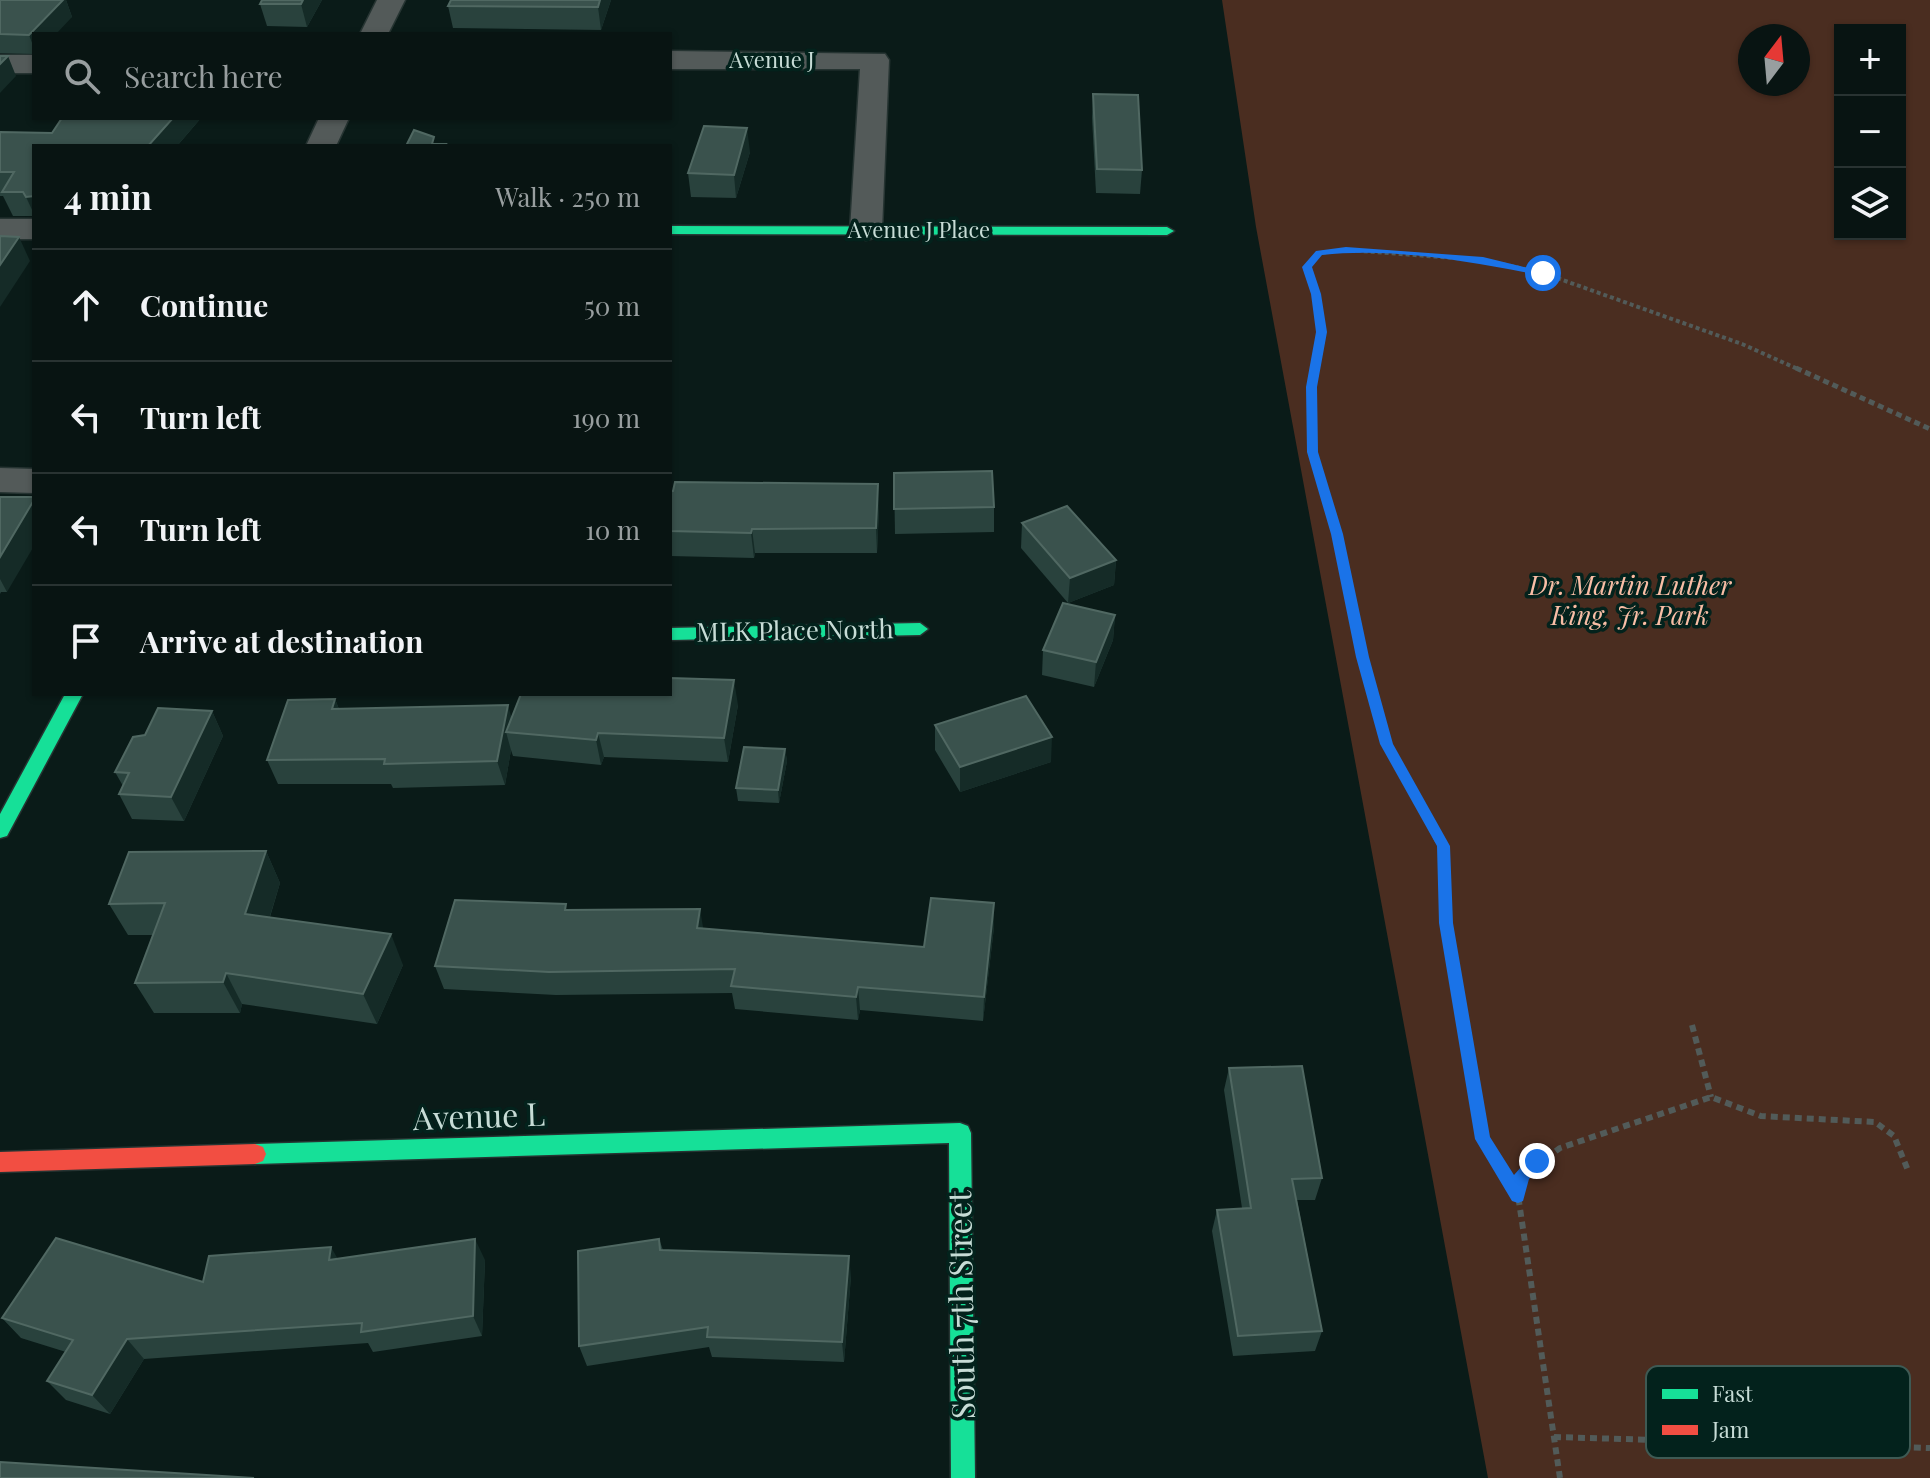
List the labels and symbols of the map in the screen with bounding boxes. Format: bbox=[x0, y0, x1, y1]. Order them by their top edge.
north arrow bbox=[1738, 24, 1810, 96]
street label: Avenue J bbox=[728, 44, 815, 74]
street label: Avenue J Place bbox=[847, 214, 990, 244]
route start bbox=[1525, 255, 1561, 291]
park label: Dr. Martin Luther King, Jr. Park bbox=[1528, 567, 1732, 632]
street label: MLK Place North bbox=[696, 610, 894, 649]
street label: Avenue L bbox=[411, 1091, 546, 1138]
route end bbox=[1519, 1143, 1555, 1179]
street label: South 7th Street bbox=[936, 1190, 983, 1420]
legend bbox=[1646, 1366, 1910, 1458]
text: Fast bbox=[1712, 1378, 1754, 1408]
text: Jam bbox=[1711, 1414, 1750, 1444]

